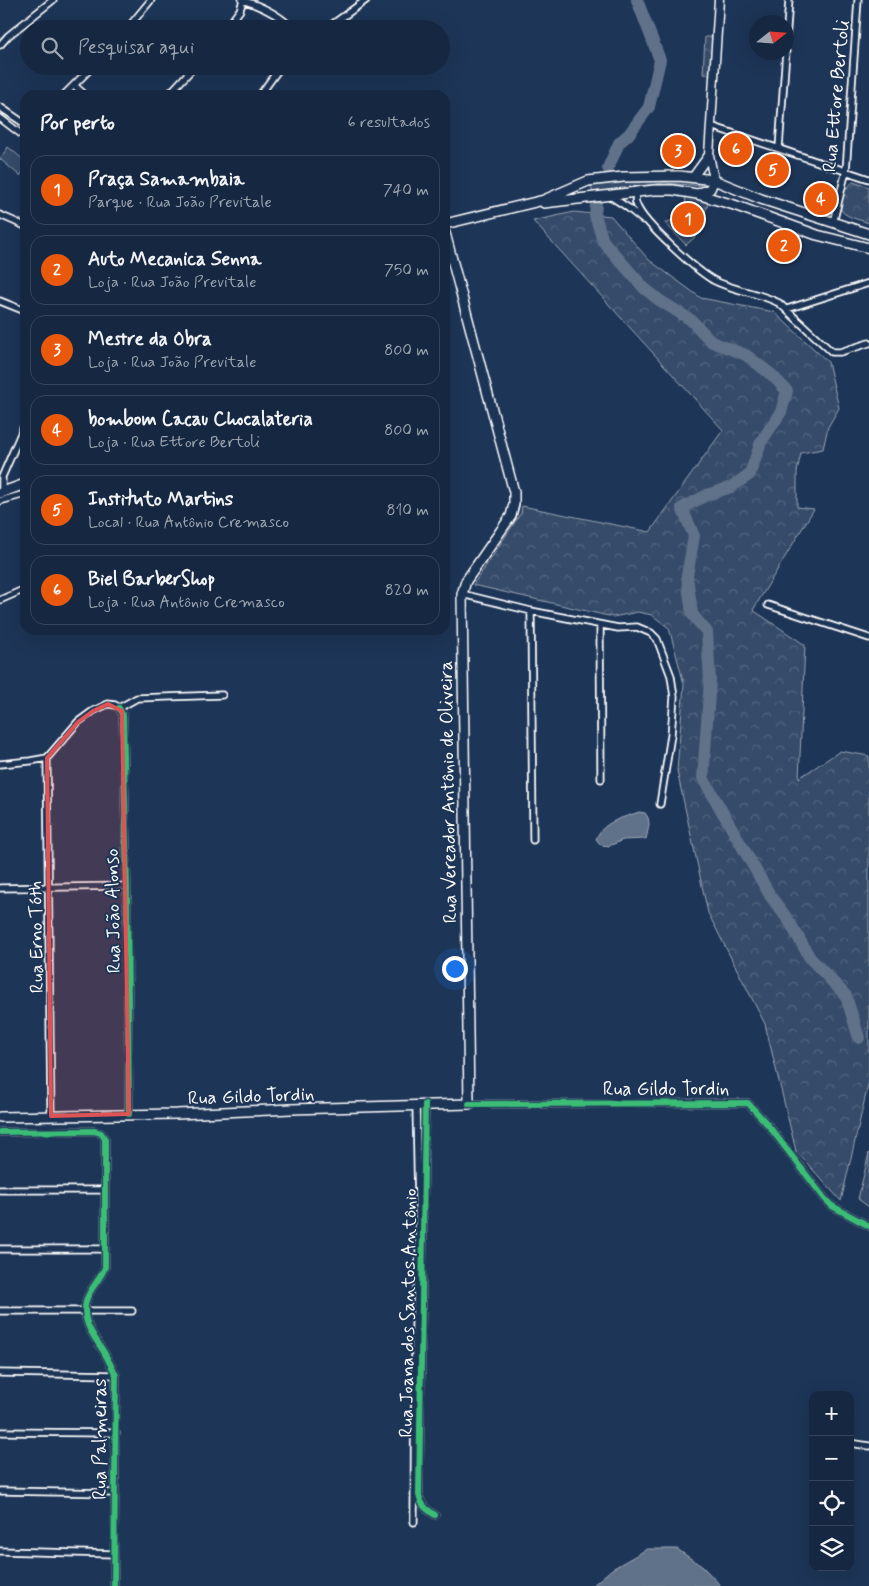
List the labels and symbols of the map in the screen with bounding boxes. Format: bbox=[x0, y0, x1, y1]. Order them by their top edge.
north arrow bbox=[749, 15, 794, 60]
street label: Rua Ettore Bertoli bbox=[817, 19, 856, 173]
pin: 6 bbox=[720, 130, 752, 168]
pin: 3 bbox=[662, 132, 694, 170]
pin: 5 bbox=[757, 151, 789, 189]
pin: 4 bbox=[805, 180, 837, 218]
pin: 1 bbox=[672, 200, 704, 238]
pin: 2 bbox=[768, 227, 800, 265]
street label: Rua Vereador Antônio de Oliveira bbox=[434, 660, 463, 924]
street label: Rua João Alonso bbox=[100, 848, 127, 974]
street label: Rua Erno Tóth bbox=[23, 880, 50, 993]
your location bbox=[442, 956, 468, 982]
street label: Rua Gildo Tordin bbox=[603, 1077, 729, 1102]
street label: Rua Gildo Tordin bbox=[187, 1082, 315, 1111]
street label: Rua Joana dos Santos Antônio bbox=[394, 1188, 423, 1438]
street label: Rua Palmeiras bbox=[88, 1378, 113, 1500]

